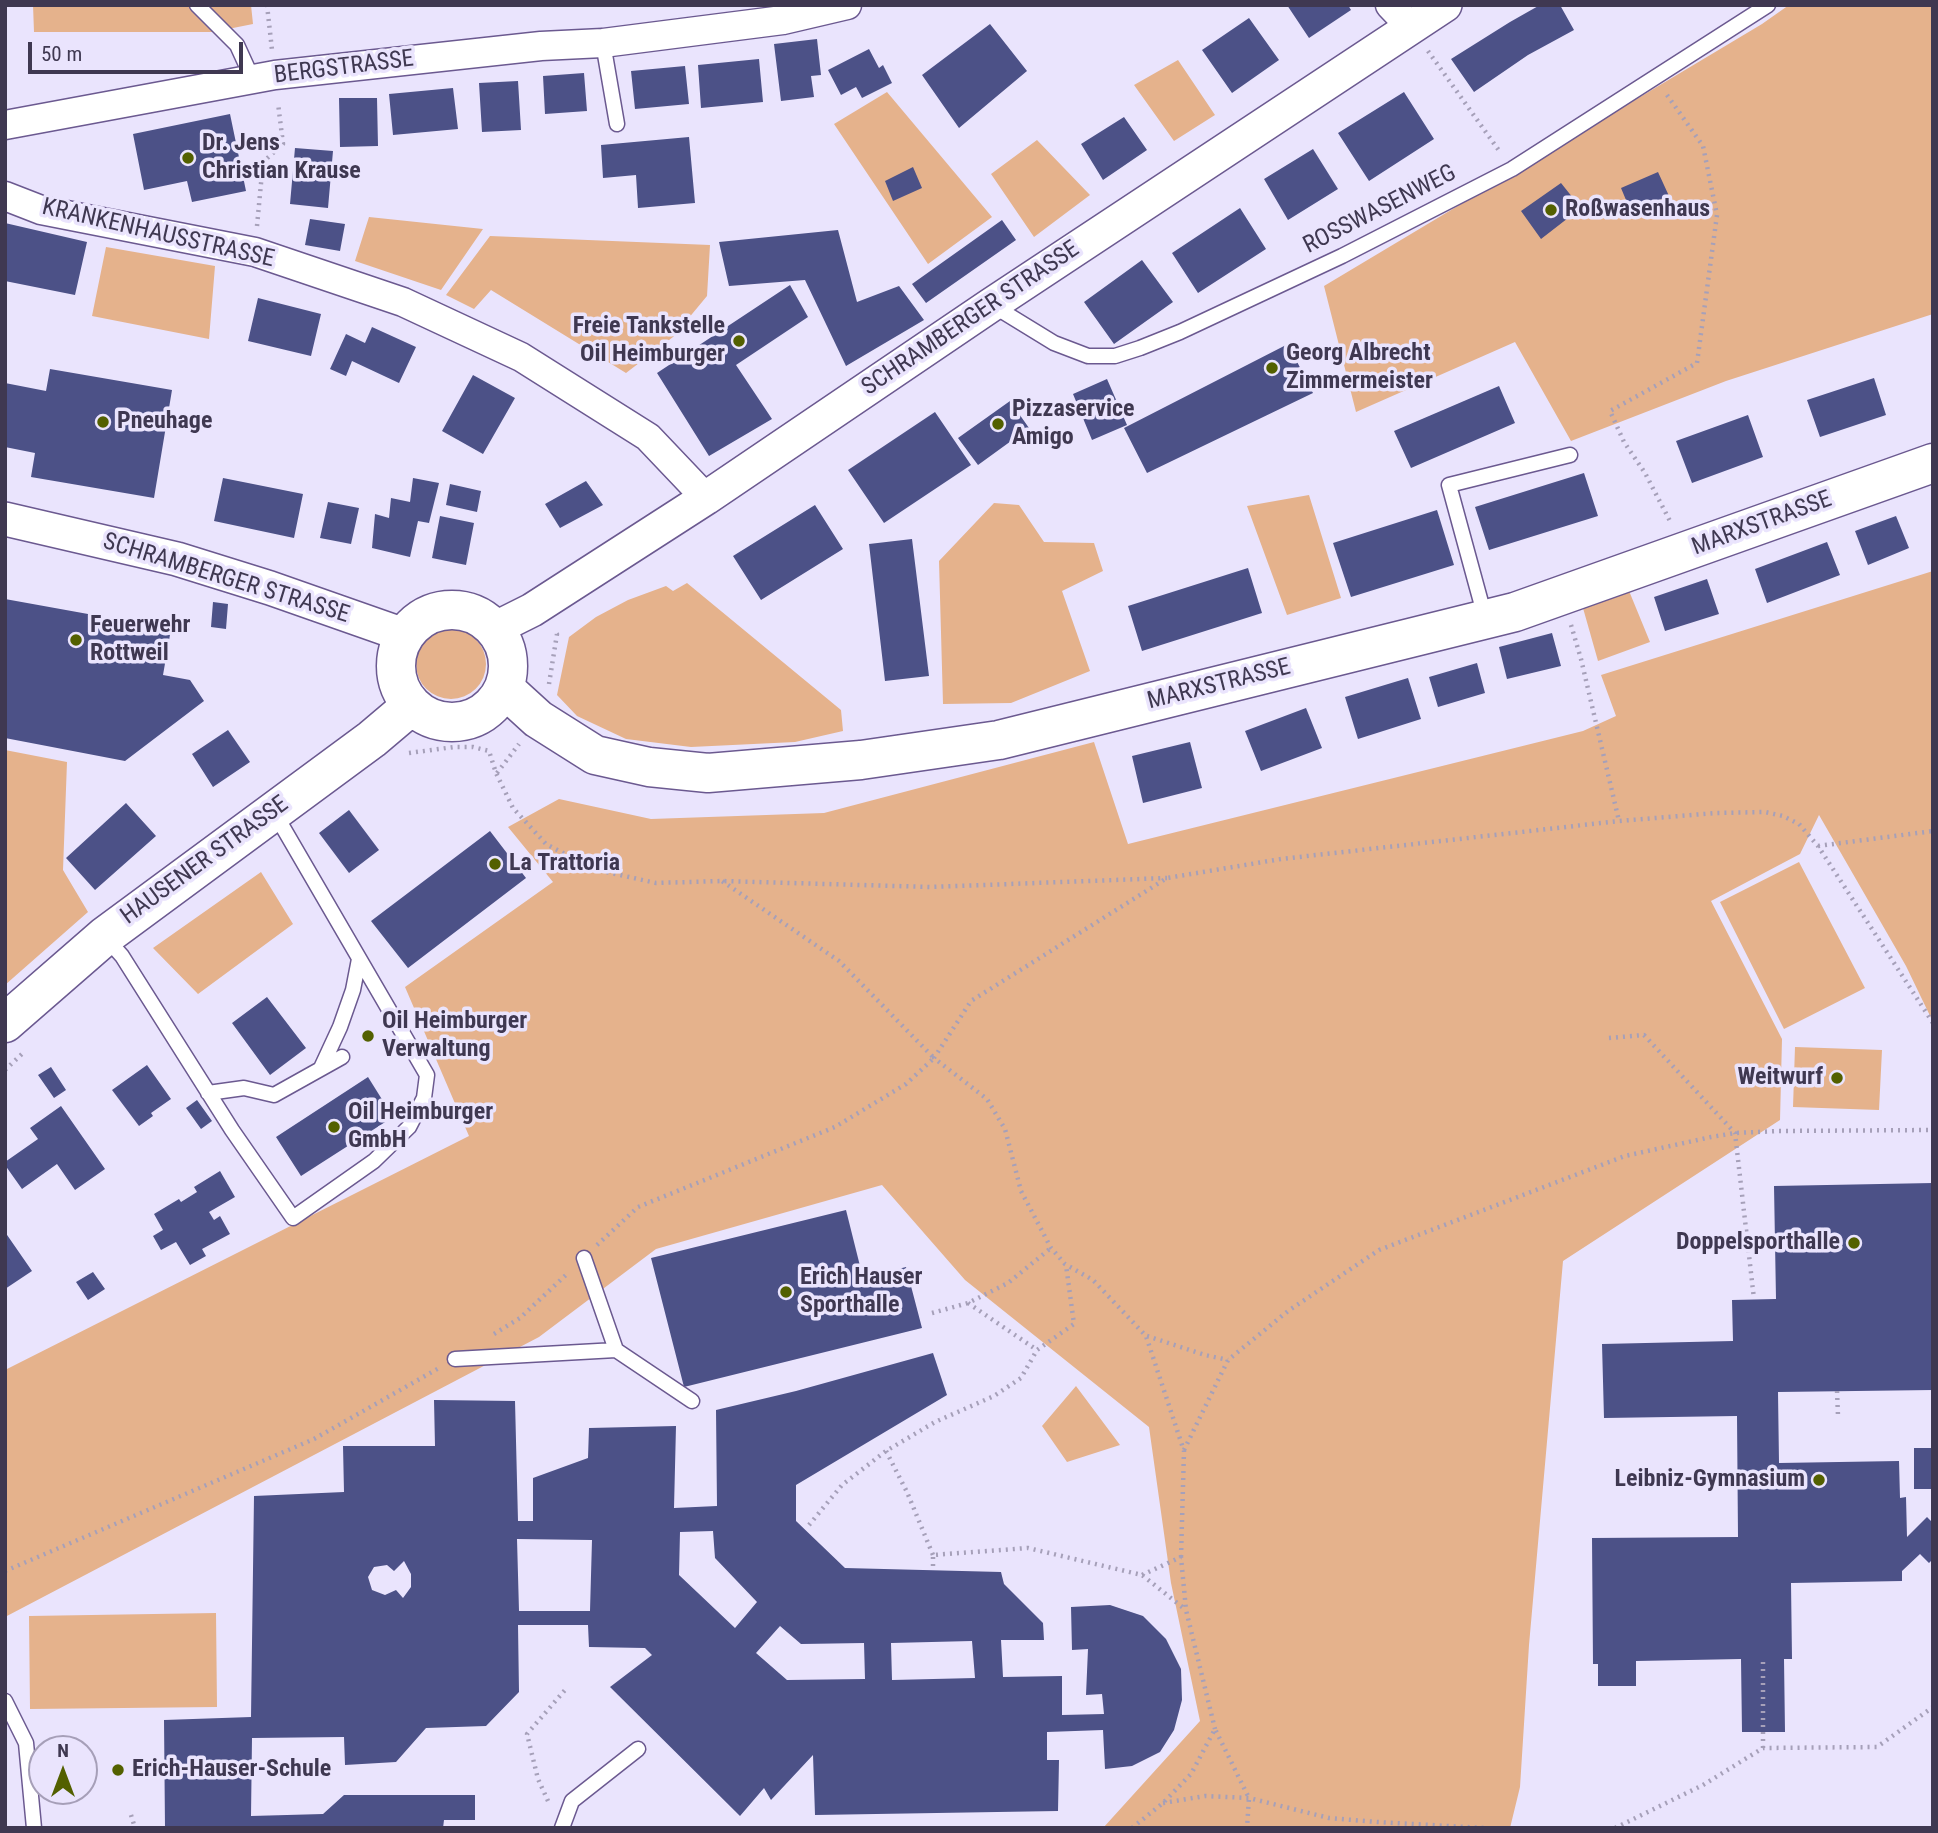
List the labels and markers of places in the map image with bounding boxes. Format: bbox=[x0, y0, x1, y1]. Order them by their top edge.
place label: Dr. Jens Christian Krause bbox=[202, 130, 361, 186]
marker: Dr. Jens Christian Krause bbox=[180, 150, 196, 166]
place label: Roßwasenhaus bbox=[1565, 196, 1710, 224]
marker: Roßwasenhaus bbox=[1543, 202, 1559, 218]
place label: Freie Tankstelle Oil Heimburger bbox=[573, 313, 725, 369]
marker: Freie Tankstelle Oil Heimburger bbox=[731, 333, 747, 349]
place label: Georg Albrecht Zimmermeister bbox=[1286, 340, 1433, 396]
marker: Georg Albrecht Zimmermeister bbox=[1264, 360, 1280, 376]
place label: Pizzaservice Amigo bbox=[1012, 396, 1135, 452]
place label: Pneuhage bbox=[117, 408, 212, 436]
marker: Pneuhage bbox=[95, 414, 111, 430]
marker: Pizzaservice Amigo bbox=[990, 416, 1006, 432]
place label: Feuerwehr Rottweil bbox=[90, 612, 191, 668]
marker: Feuerwehr Rottweil bbox=[68, 632, 84, 648]
place label: La Trattoria bbox=[509, 850, 620, 878]
marker: La Trattoria bbox=[487, 856, 503, 872]
place label: Oil Heimburger Verwaltung bbox=[382, 1008, 527, 1064]
marker: Oil Heimburger Verwaltung bbox=[360, 1028, 376, 1044]
place label: Weitwurf bbox=[1737, 1064, 1823, 1092]
marker: Weitwurf bbox=[1829, 1070, 1845, 1086]
place label: Oil Heimburger GmbH bbox=[348, 1099, 493, 1155]
marker: Oil Heimburger GmbH bbox=[326, 1119, 342, 1135]
place label: Doppelsporthalle bbox=[1676, 1229, 1840, 1257]
marker: Doppelsporthalle bbox=[1846, 1235, 1862, 1251]
place label: Erich Hauser Sporthalle bbox=[800, 1264, 922, 1320]
marker: Erich Hauser Sporthalle bbox=[778, 1284, 794, 1300]
place label: Leibniz-Gymnasium bbox=[1615, 1466, 1805, 1494]
marker: Leibniz-Gymnasium bbox=[1811, 1472, 1827, 1488]
place label: Erich-Hauser-Schule bbox=[132, 1756, 331, 1784]
marker: Erich-Hauser-Schule bbox=[110, 1762, 126, 1778]

